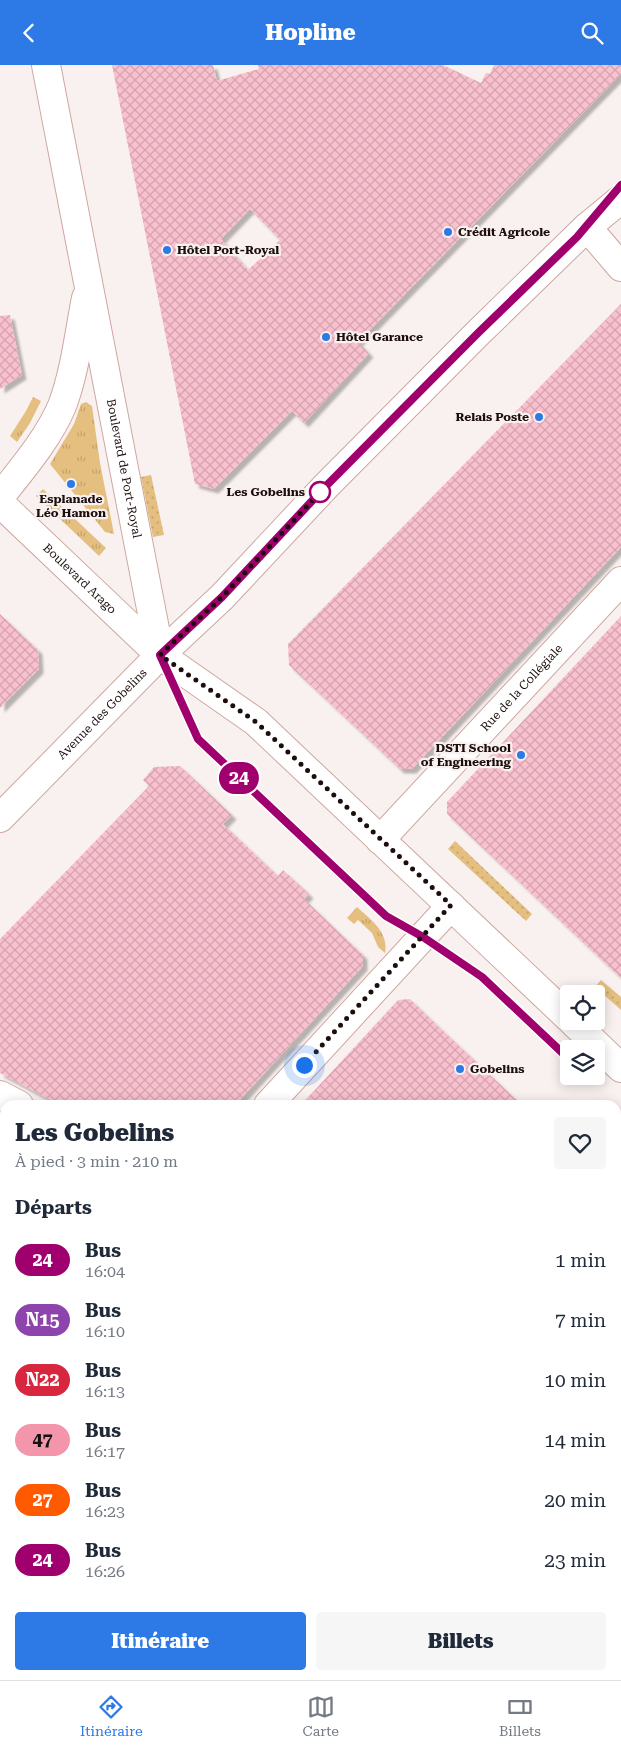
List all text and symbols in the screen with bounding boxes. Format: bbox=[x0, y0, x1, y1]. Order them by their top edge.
icon: back bbox=[15, 19, 43, 47]
icon: search bbox=[578, 19, 606, 47]
text: Hopline bbox=[265, 20, 356, 45]
place label: Crédit Agricole bbox=[458, 225, 550, 239]
marker: Crédit Agricole bbox=[442, 226, 454, 238]
place label: Hôtel Port-Royal bbox=[177, 243, 279, 257]
marker: Hôtel Port-Royal bbox=[161, 244, 173, 256]
place label: Hôtel Garance bbox=[336, 330, 423, 344]
marker: Hôtel Garance bbox=[320, 331, 332, 343]
street label: Boulevard de Port-Royal bbox=[104, 398, 144, 540]
place label: Relais Poste bbox=[455, 410, 529, 424]
marker: Relais Poste bbox=[533, 411, 545, 423]
marker: Esplanade Léo Hamon bbox=[65, 478, 77, 490]
marker: Les Gobelins bbox=[309, 481, 331, 503]
place label: Les Gobelins bbox=[227, 485, 305, 499]
place label: Esplanade Léo Hamon bbox=[36, 492, 106, 520]
street label: Boulevard Arago bbox=[40, 541, 119, 617]
street label: Rue de la Collégiale bbox=[478, 641, 566, 734]
street label: Avenue des Gobelins bbox=[55, 665, 150, 762]
place label: DSTI School of Engineering bbox=[421, 741, 512, 769]
marker: DSTI School of Engineering bbox=[515, 749, 527, 761]
line badge: 24 bbox=[216, 762, 262, 794]
text: 24 bbox=[229, 767, 249, 788]
map controls bbox=[560, 985, 605, 1085]
button: locate bbox=[560, 985, 605, 1030]
button: layers bbox=[560, 1040, 605, 1085]
your location bbox=[292, 1053, 317, 1078]
place label: Gobelins bbox=[470, 1062, 524, 1076]
marker: Gobelins bbox=[454, 1063, 466, 1075]
button: heart bbox=[554, 1117, 606, 1169]
text: Les Gobelins bbox=[15, 1119, 174, 1147]
text: À pied · 3 min · 210 m bbox=[15, 1152, 178, 1171]
text: Départs bbox=[15, 1196, 92, 1219]
text: Bus bbox=[85, 1239, 121, 1262]
text: 24 bbox=[32, 1249, 53, 1270]
text: 1 min bbox=[555, 1249, 606, 1272]
text: 16:04 bbox=[85, 1262, 125, 1281]
text: Bus bbox=[85, 1299, 121, 1322]
text: N15 bbox=[25, 1309, 60, 1330]
text: 7 min bbox=[555, 1309, 606, 1332]
text: 16:10 bbox=[85, 1322, 125, 1341]
text: Bus bbox=[85, 1359, 121, 1382]
text: N22 bbox=[25, 1369, 60, 1390]
text: 10 min bbox=[544, 1369, 606, 1392]
text: 16:13 bbox=[85, 1382, 125, 1401]
text: Bus bbox=[85, 1419, 121, 1442]
text: 47 bbox=[32, 1429, 53, 1450]
text: 14 min bbox=[544, 1429, 606, 1452]
text: 16:17 bbox=[85, 1442, 125, 1461]
text: Bus bbox=[85, 1479, 121, 1502]
text: 27 bbox=[32, 1489, 53, 1510]
text: 20 min bbox=[544, 1489, 606, 1512]
text: 16:23 bbox=[85, 1502, 125, 1521]
text: Bus bbox=[85, 1539, 121, 1562]
text: 24 bbox=[32, 1549, 53, 1570]
text: 23 min bbox=[544, 1549, 606, 1572]
text: 16:26 bbox=[85, 1562, 125, 1581]
button: Itinéraire bbox=[15, 1612, 306, 1670]
button: Billets bbox=[316, 1612, 606, 1670]
tab: Itinéraire bbox=[80, 1693, 143, 1739]
tab: Carte bbox=[303, 1693, 339, 1739]
tab: Billets bbox=[499, 1693, 541, 1739]

